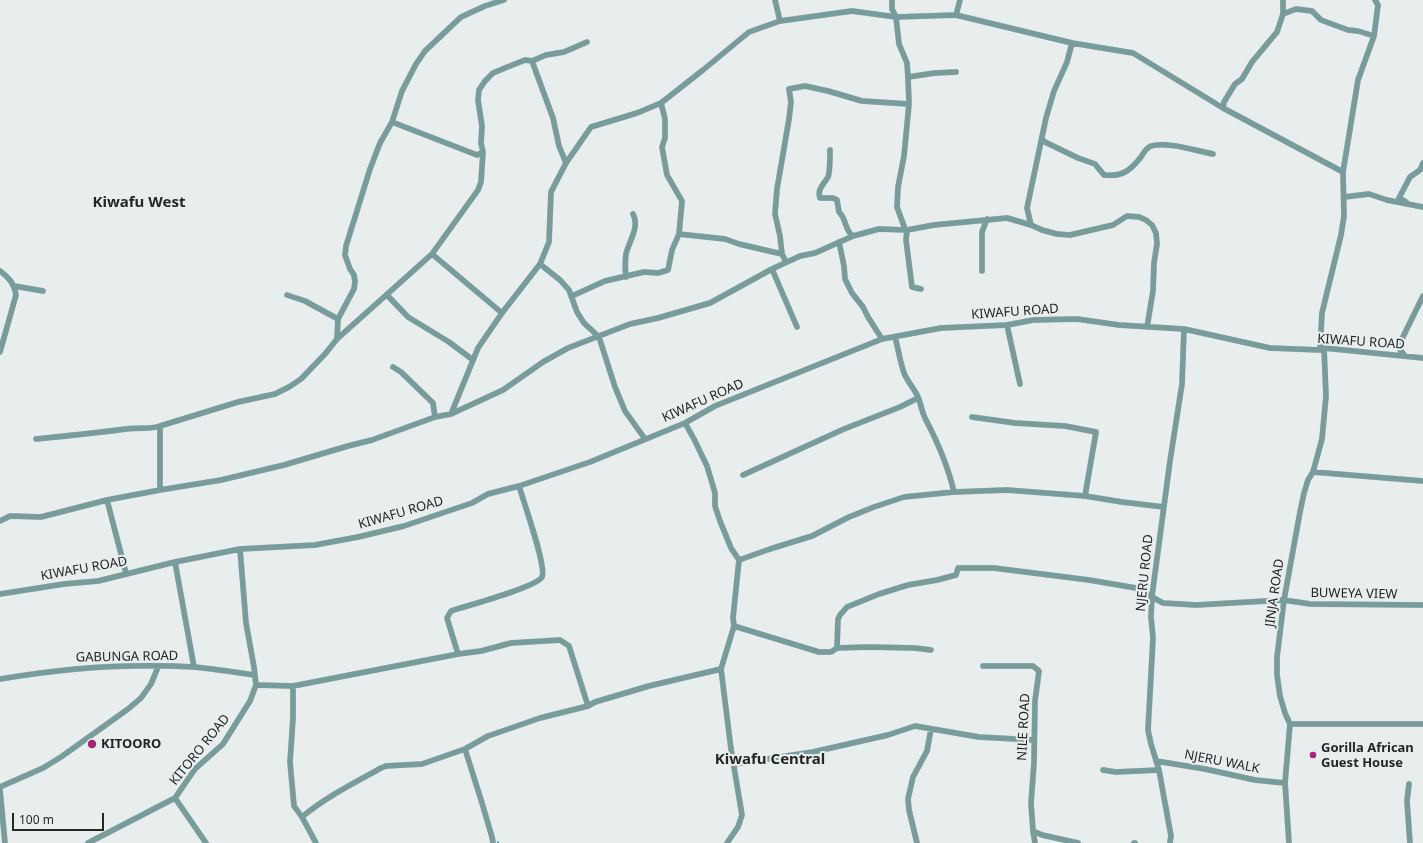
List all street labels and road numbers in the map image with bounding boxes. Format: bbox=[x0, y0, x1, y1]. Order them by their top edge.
street label: KIWAFU ROAD bbox=[971, 301, 1059, 323]
street label: KIWAFU ROAD bbox=[1317, 331, 1405, 353]
street label: KIWAFU ROAD bbox=[660, 376, 746, 426]
street label: KIWAFU ROAD bbox=[357, 493, 445, 533]
street label: NJERU ROAD bbox=[1133, 534, 1157, 612]
street label: KIWAFU ROAD bbox=[39, 554, 129, 584]
street label: JINJA ROAD bbox=[1262, 558, 1288, 628]
street label: BUWEYA VIEW bbox=[1310, 585, 1398, 603]
street label: GABUNGA ROAD bbox=[76, 648, 178, 666]
street label: NILE ROAD bbox=[1014, 693, 1034, 761]
street label: KITORO ROAD bbox=[167, 711, 233, 789]
street label: NJERU WALK bbox=[1183, 747, 1261, 777]

